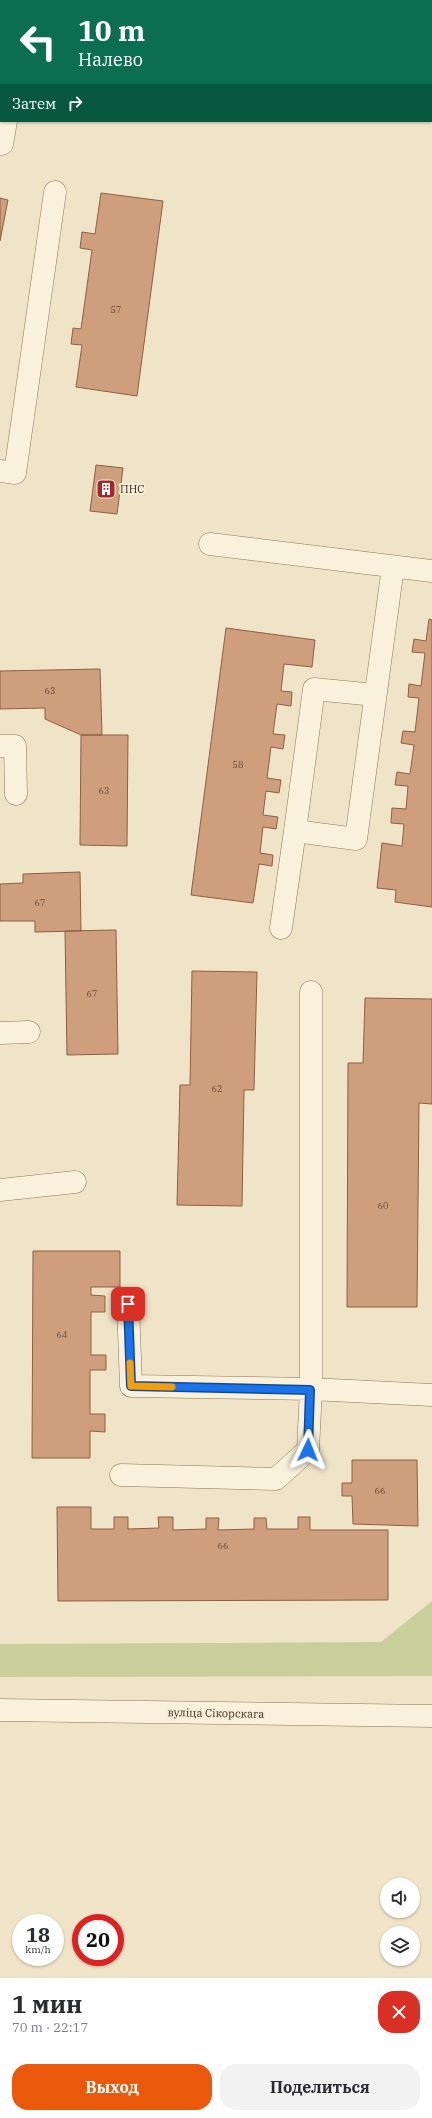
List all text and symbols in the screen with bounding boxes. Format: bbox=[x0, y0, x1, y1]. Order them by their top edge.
text: 10 m bbox=[78, 12, 145, 49]
icon: left bbox=[12, 16, 64, 68]
text: Налево bbox=[78, 48, 143, 71]
icon: right bbox=[64, 92, 86, 114]
text: Затем bbox=[12, 94, 56, 113]
house number: 57 bbox=[111, 304, 121, 315]
building icon: ПНС bbox=[95, 478, 117, 500]
place label: ПНС bbox=[120, 482, 144, 496]
house number: 63 bbox=[45, 685, 55, 696]
house number: 58 bbox=[233, 759, 243, 770]
house number: 63 bbox=[99, 785, 109, 796]
house number: 67 bbox=[35, 897, 45, 908]
house number: 67 bbox=[87, 988, 97, 999]
house number: 62 bbox=[212, 1083, 222, 1094]
house number: 60 bbox=[378, 1200, 388, 1211]
pin bbox=[111, 1287, 145, 1321]
icon: arrive bbox=[117, 1293, 139, 1315]
house number: 64 bbox=[57, 1329, 67, 1340]
position arrow bbox=[287, 1429, 329, 1471]
house number: 66 bbox=[375, 1485, 385, 1496]
house number: 66 bbox=[218, 1540, 228, 1551]
street label: вуліца Сікорскага bbox=[168, 1705, 264, 1721]
map controls bbox=[380, 1878, 420, 1966]
button: sound bbox=[380, 1878, 420, 1918]
speed limit sign: 20 bbox=[72, 1914, 124, 1966]
text: 18 bbox=[26, 1921, 50, 1948]
button: layers bbox=[380, 1926, 420, 1966]
text: km/h bbox=[25, 1943, 51, 1956]
text: 1 мин bbox=[12, 1988, 82, 2020]
button: close bbox=[378, 1991, 420, 2033]
text: 70 m · 22:17 bbox=[12, 2019, 88, 2036]
button: Выход bbox=[12, 2064, 212, 2110]
button: Поделиться bbox=[220, 2064, 420, 2110]

